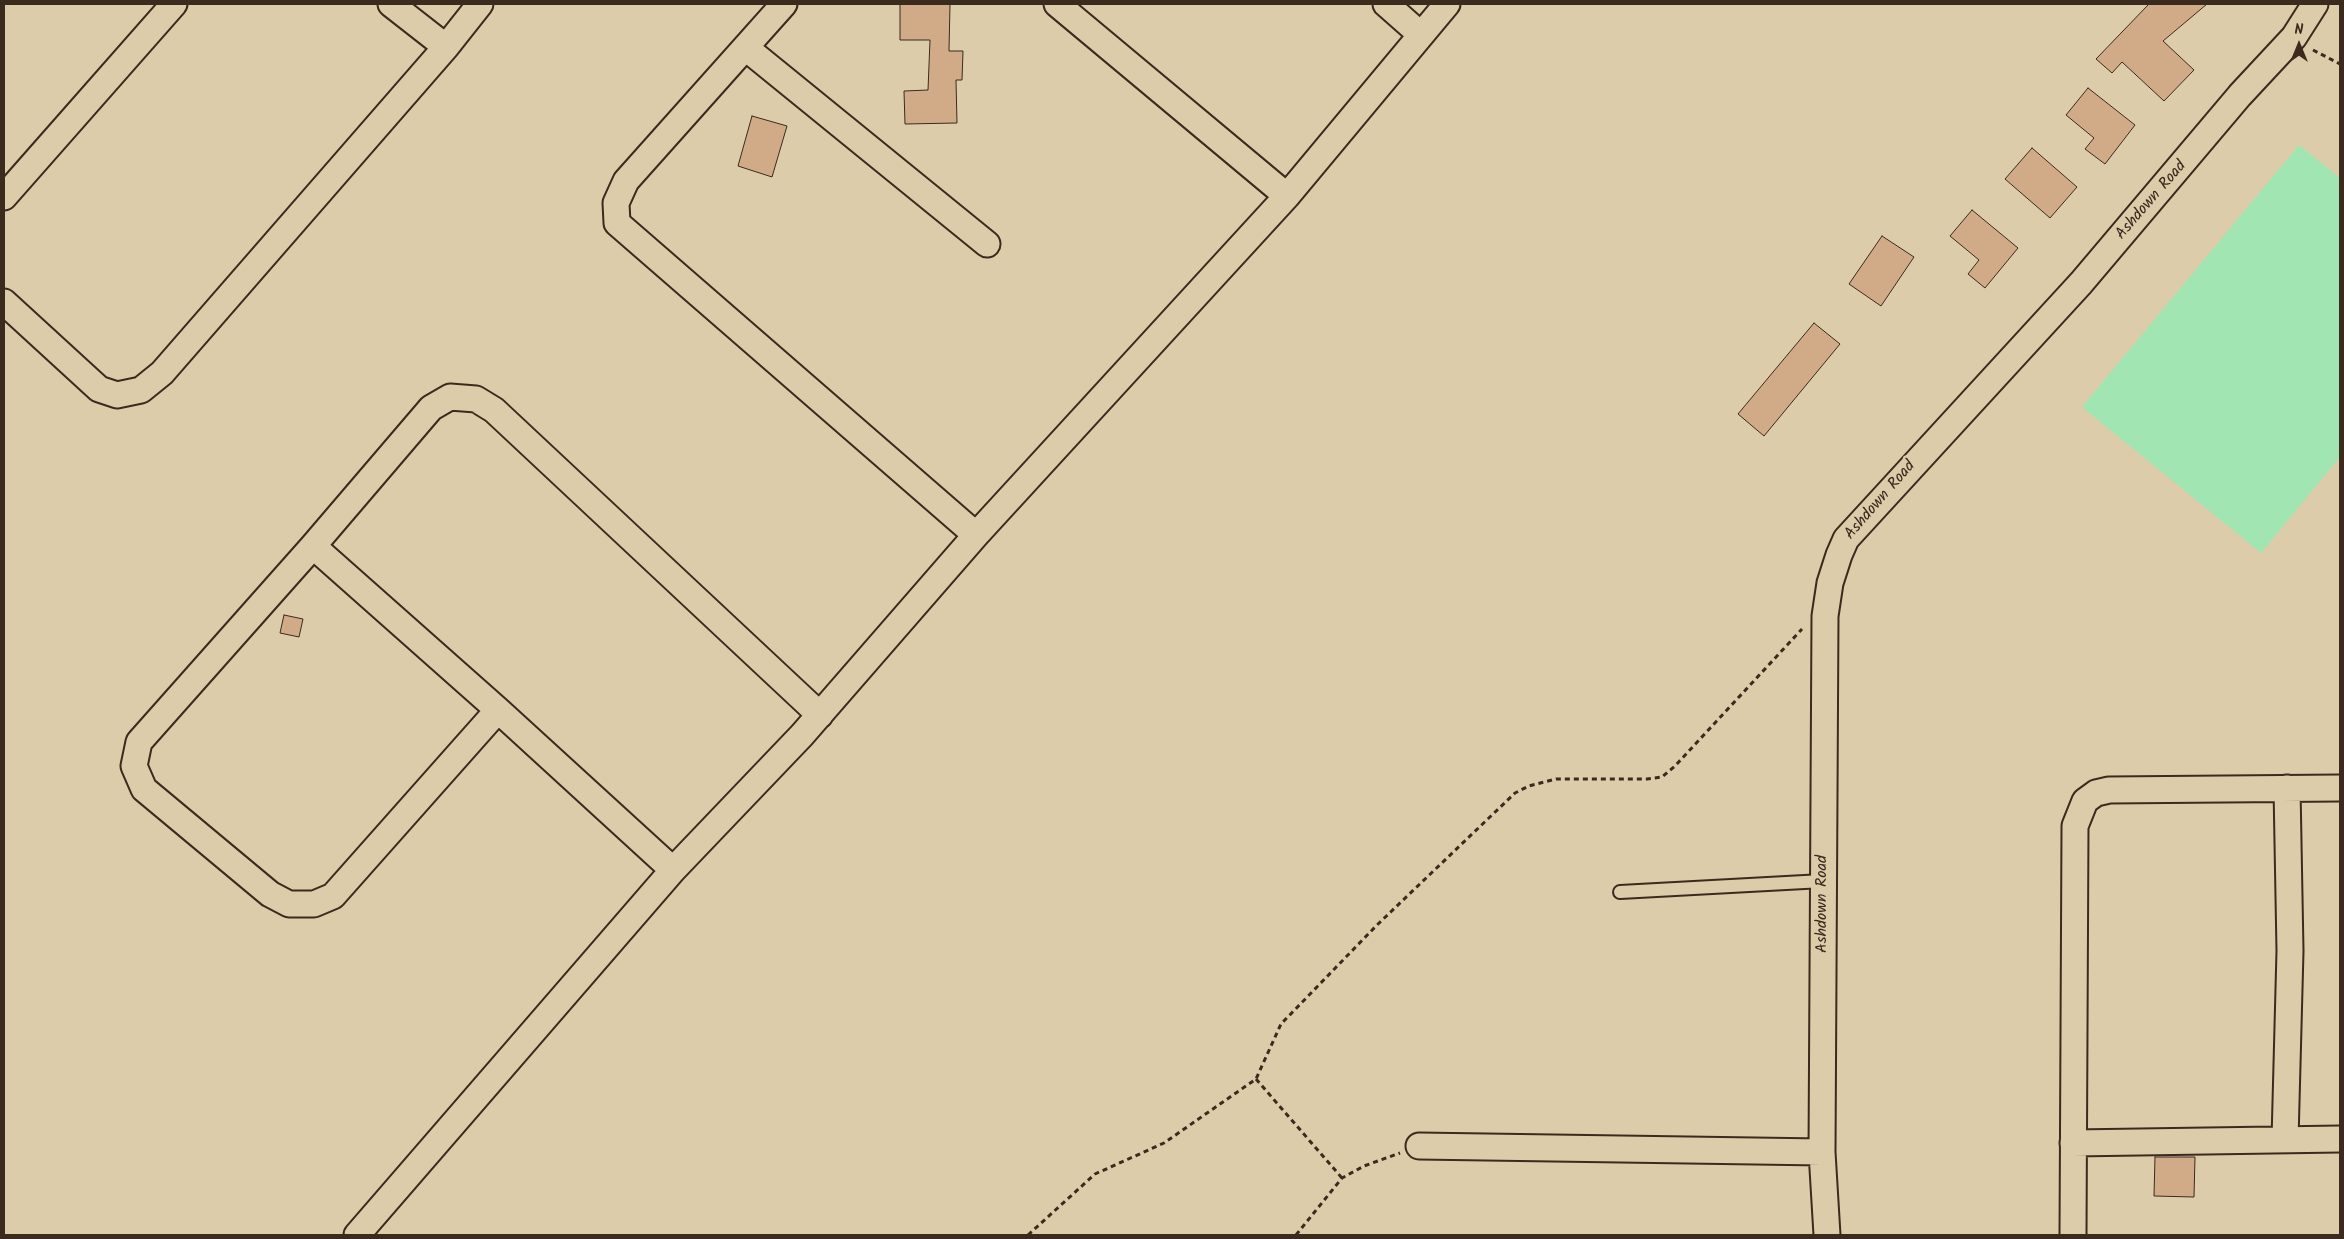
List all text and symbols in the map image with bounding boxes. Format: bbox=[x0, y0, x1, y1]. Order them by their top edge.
text: N bbox=[2295, 19, 2303, 41]
north arrow bbox=[2274, 20, 2324, 70]
street label: Ashdown Road bbox=[2113, 158, 2191, 244]
street label: Ashdown Road bbox=[1842, 458, 1920, 544]
street label: Ashdown Road bbox=[1813, 855, 1833, 953]

